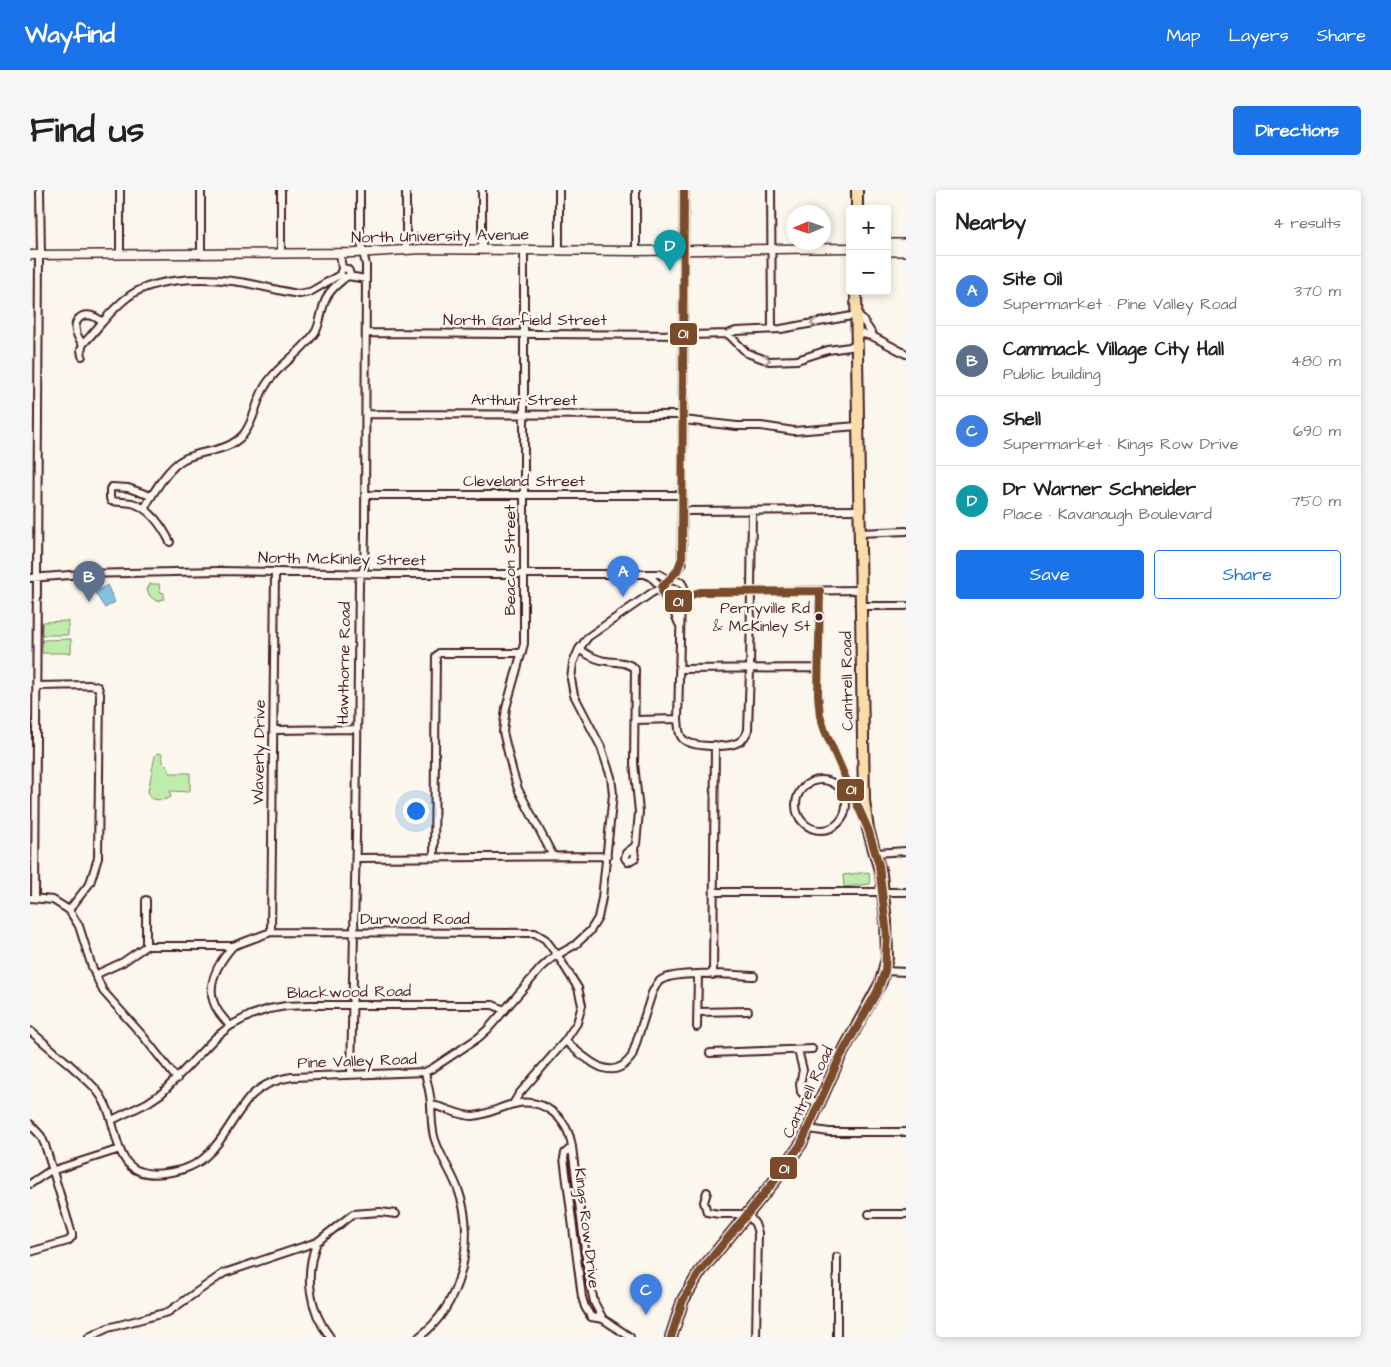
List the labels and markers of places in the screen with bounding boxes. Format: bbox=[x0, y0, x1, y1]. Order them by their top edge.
pin: D bbox=[654, 230, 686, 271]
pin: A bbox=[607, 556, 639, 597]
pin: B bbox=[73, 561, 105, 602]
place label: Perryville Rd & McKinley St bbox=[713, 598, 810, 638]
marker: Perryville Rd & McKinley St bbox=[814, 612, 824, 622]
pin: C bbox=[630, 1274, 662, 1315]

